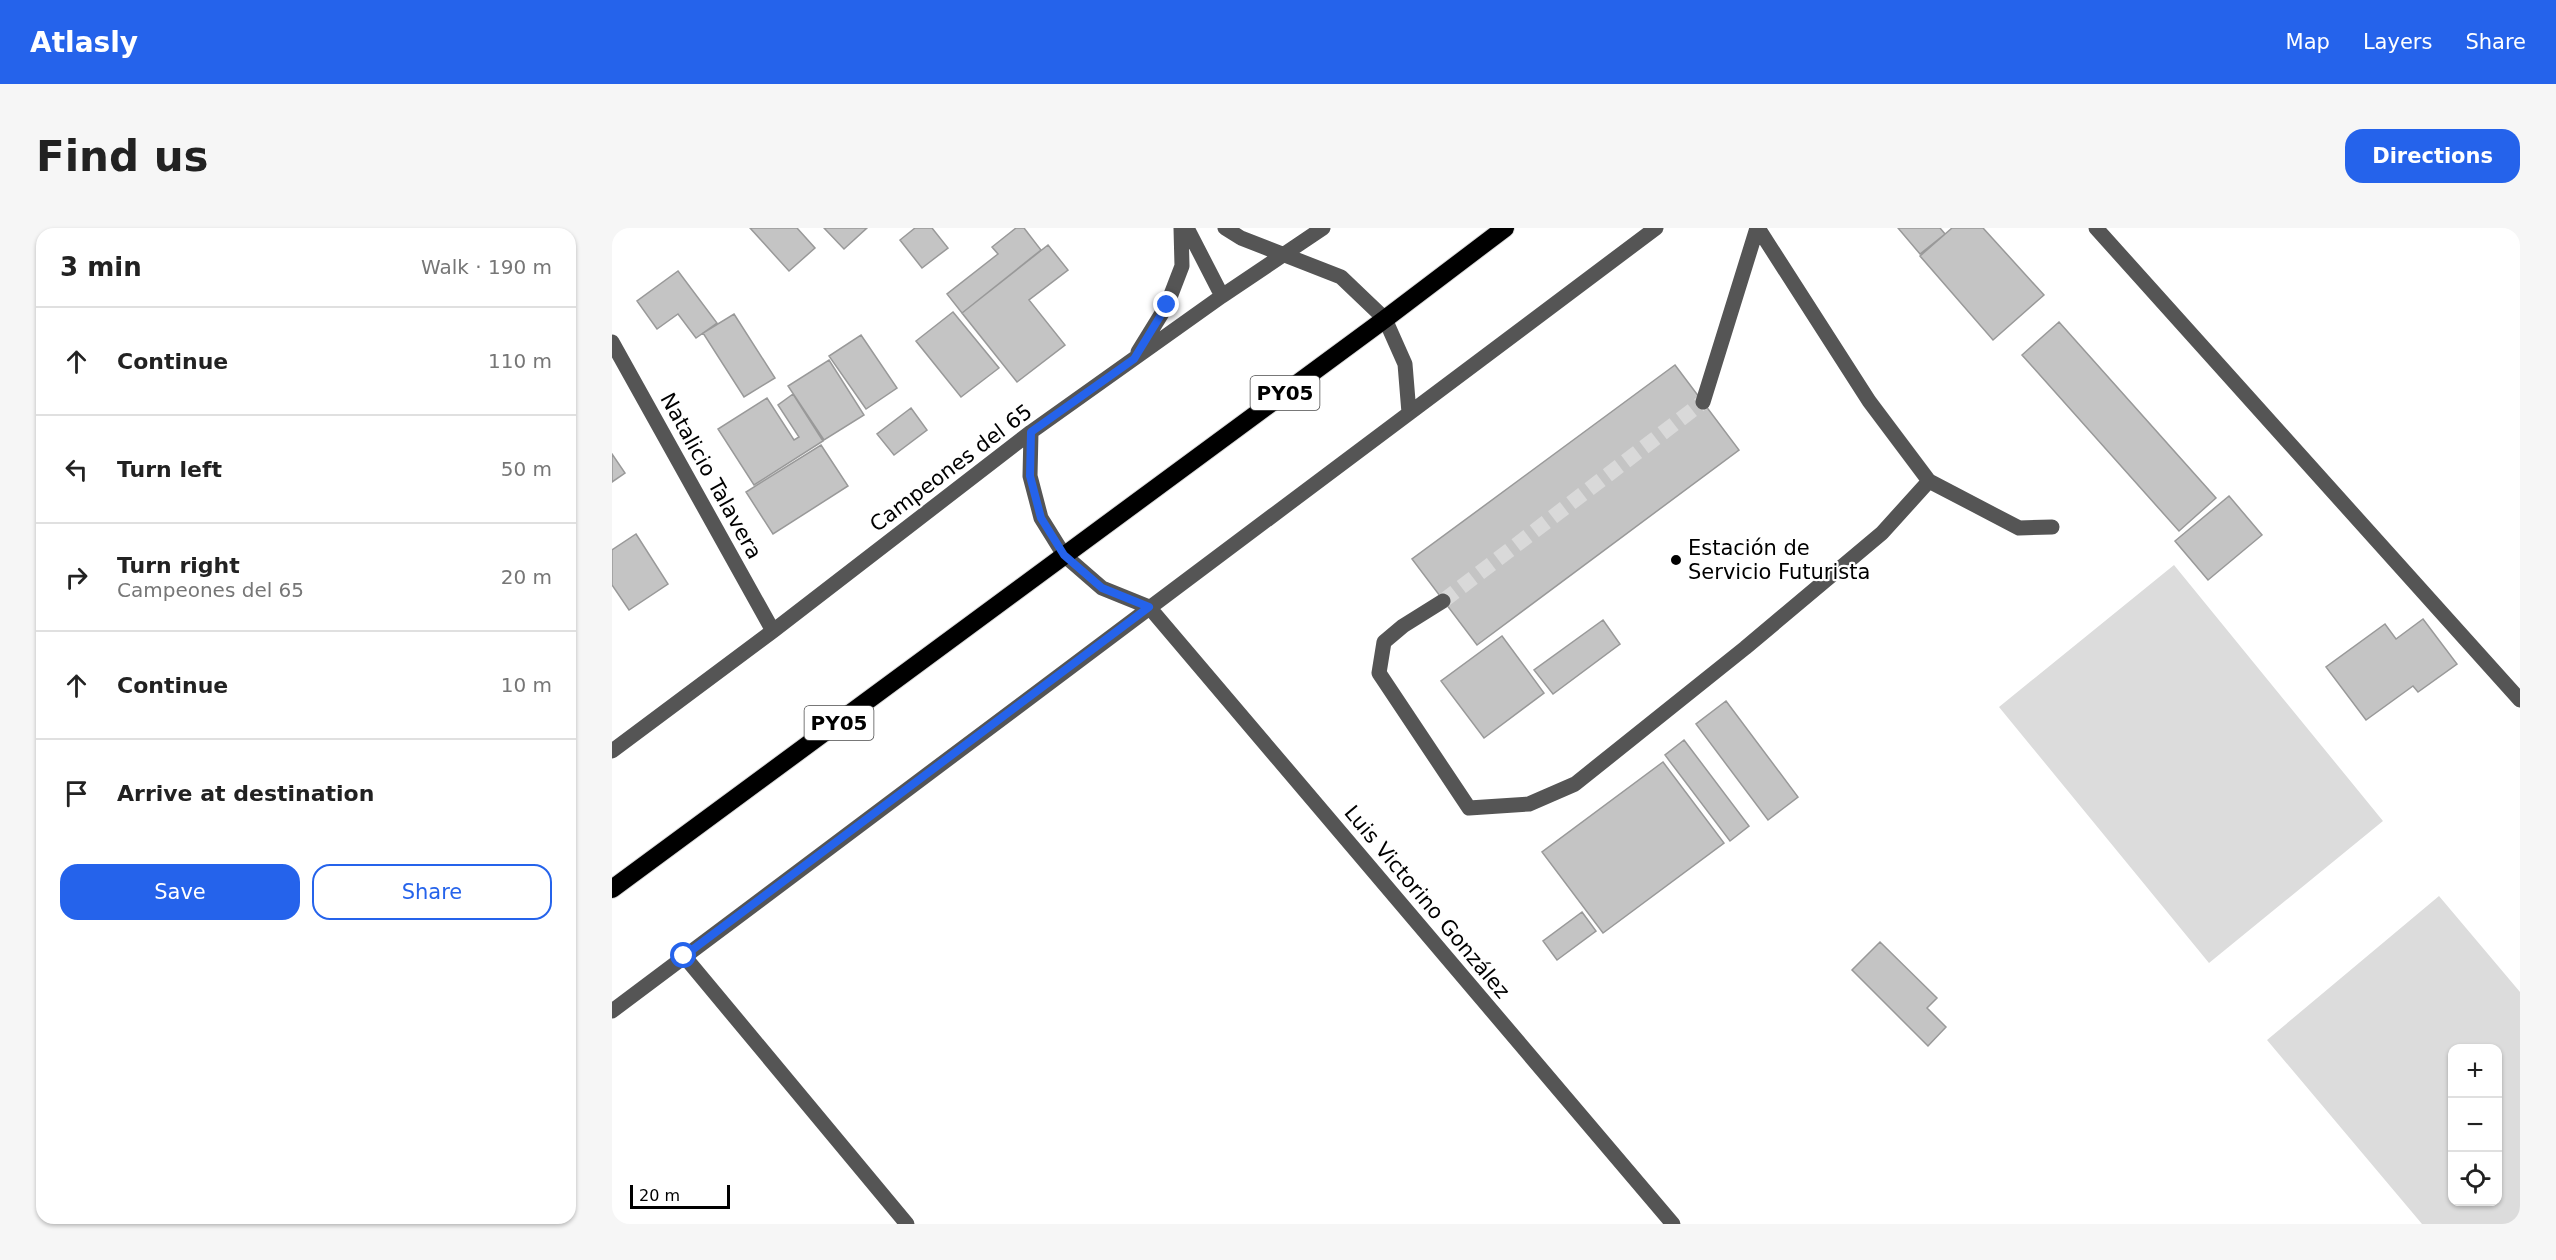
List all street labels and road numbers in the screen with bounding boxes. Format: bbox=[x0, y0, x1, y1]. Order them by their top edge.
road number: PY05 bbox=[1250, 376, 1320, 410]
street label: Natalicio Talavera bbox=[655, 389, 767, 563]
street label: Campeones del 65 bbox=[865, 399, 1037, 537]
road number: PY05 bbox=[804, 706, 874, 740]
street label: Luis Victorino González bbox=[1339, 801, 1515, 1003]

